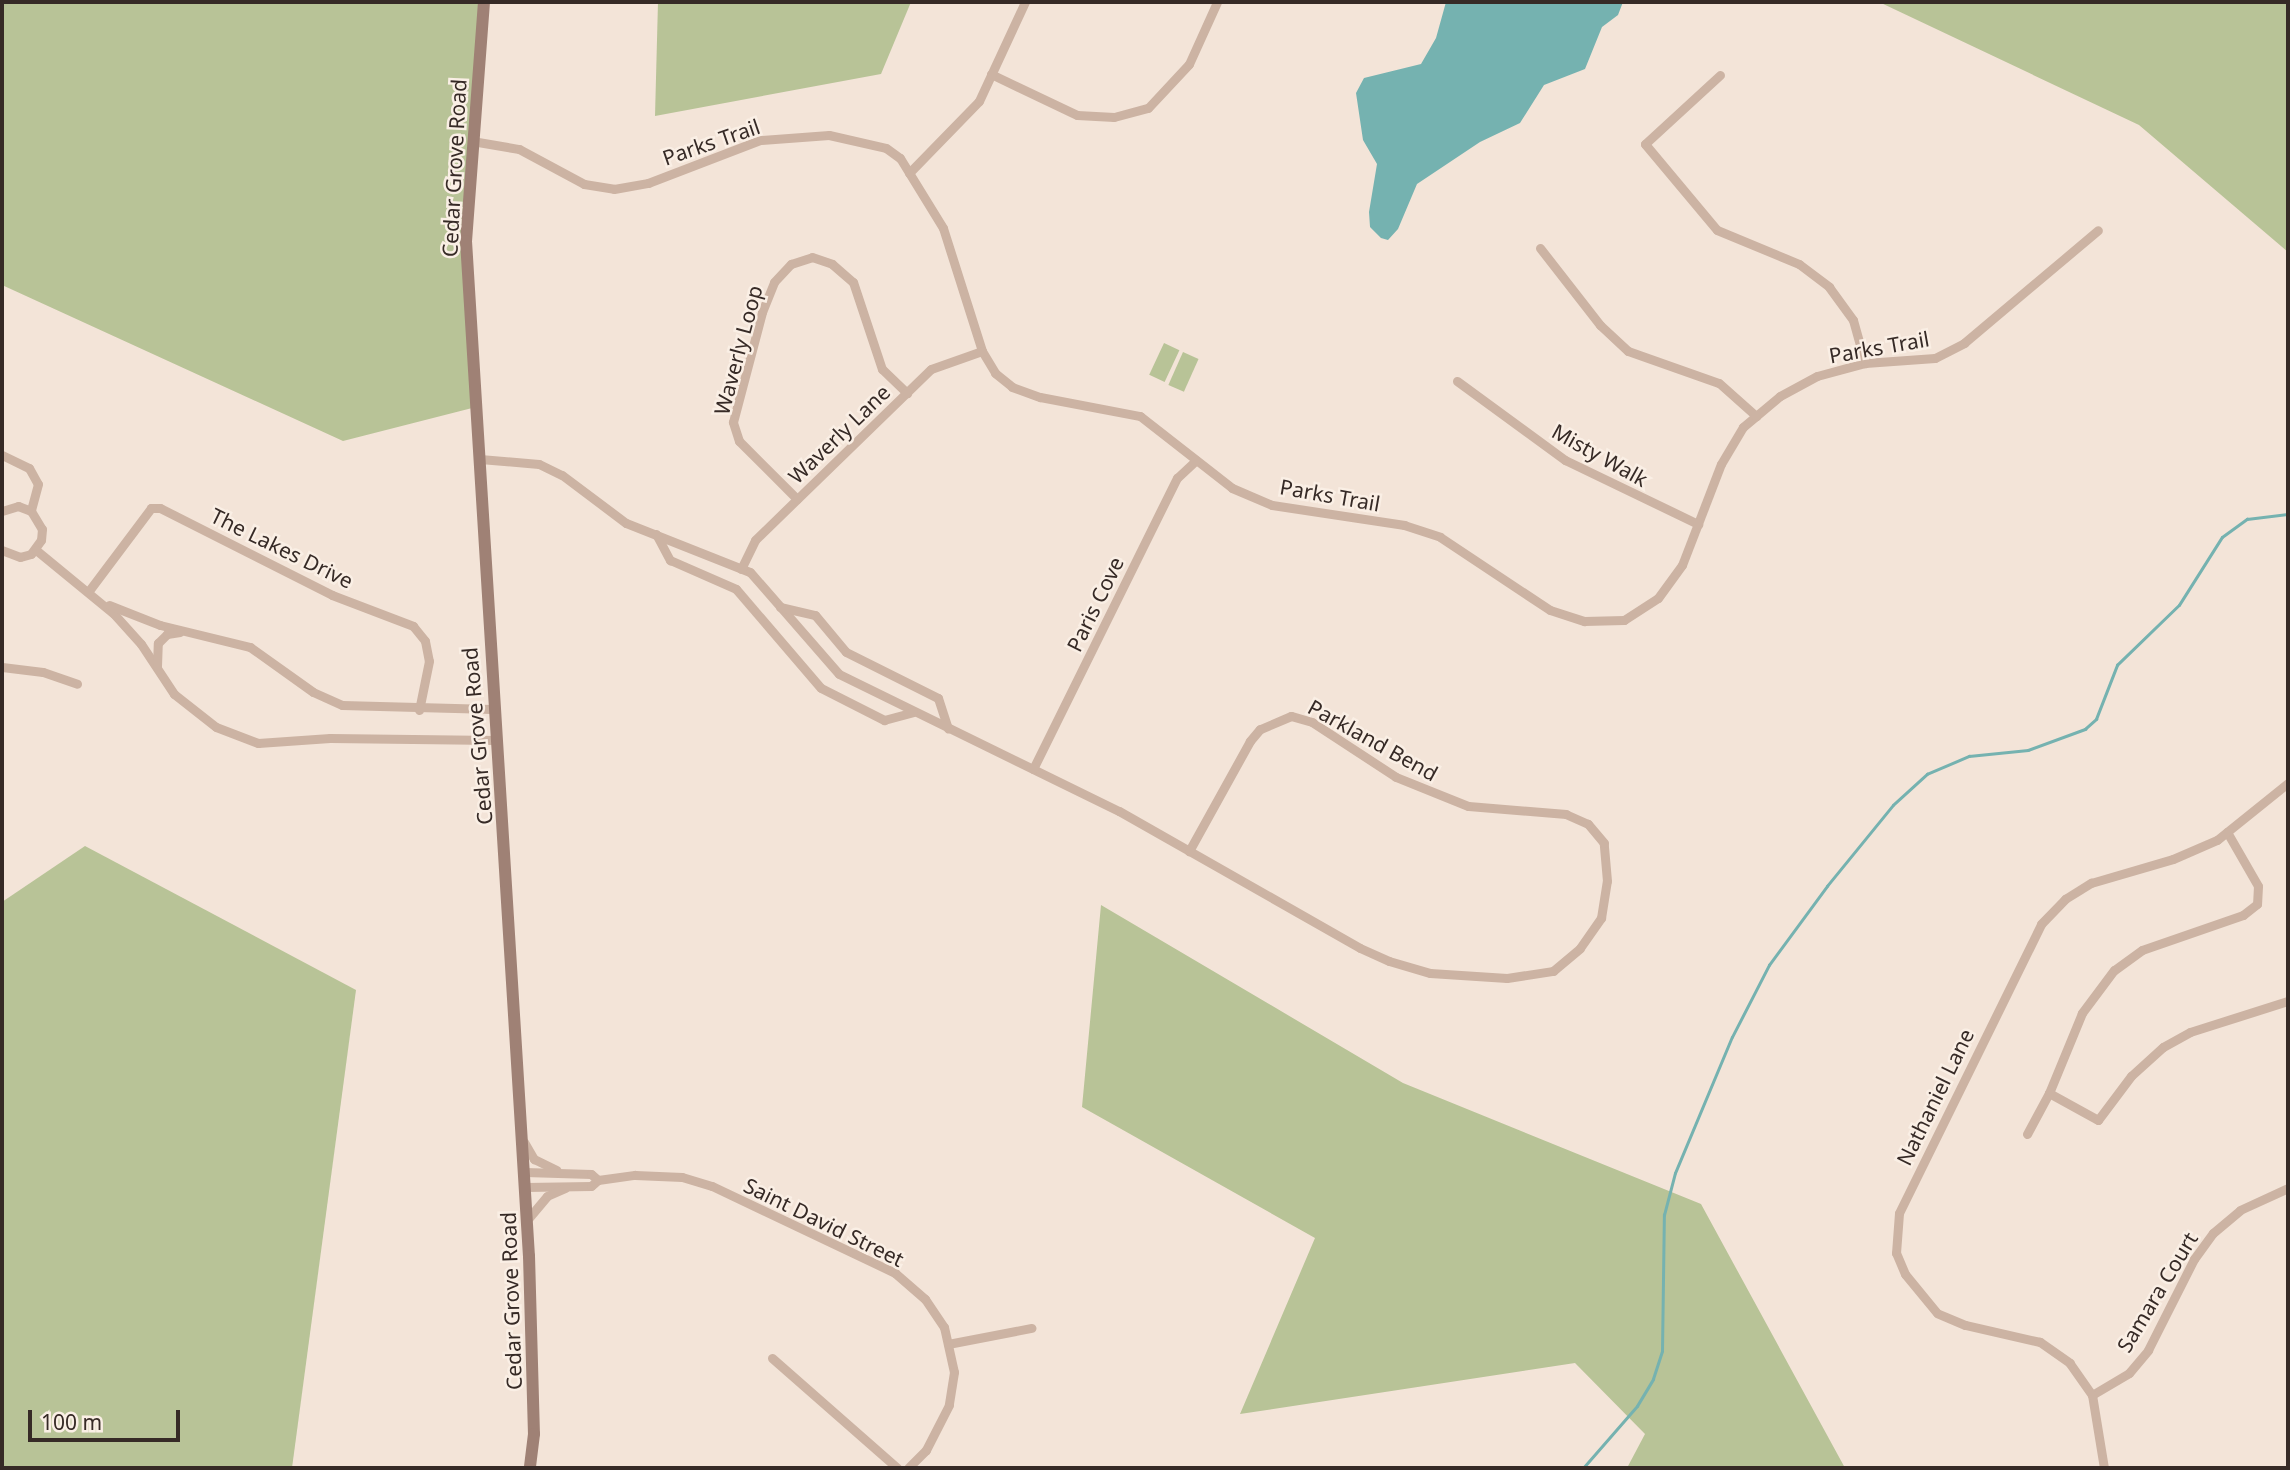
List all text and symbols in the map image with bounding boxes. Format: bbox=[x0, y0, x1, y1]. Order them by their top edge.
street label: Cedar Grove Road bbox=[437, 78, 471, 258]
street label: Parks Trail bbox=[659, 114, 763, 170]
street label: Waverly Loop bbox=[709, 283, 767, 417]
street label: Parks Trail bbox=[1827, 326, 1931, 368]
street label: Waverly Lane bbox=[783, 379, 895, 489]
street label: Misty Walk bbox=[1548, 418, 1652, 492]
street label: Parks Trail bbox=[1278, 474, 1382, 516]
street label: The Lakes Drive bbox=[207, 503, 357, 593]
street label: Paris Cove bbox=[1061, 553, 1129, 655]
street label: Cedar Grove Road bbox=[457, 646, 497, 826]
street label: Parkland Bend bbox=[1304, 694, 1442, 786]
street label: Nathaniel Lane bbox=[1891, 1025, 1979, 1169]
street label: Saint David Street bbox=[740, 1172, 908, 1272]
street label: Cedar Grove Road bbox=[495, 1212, 527, 1390]
street label: Samara Court bbox=[2111, 1227, 2203, 1357]
scale bar bbox=[32, 1396, 184, 1440]
text: 100 m bbox=[41, 1408, 102, 1436]

